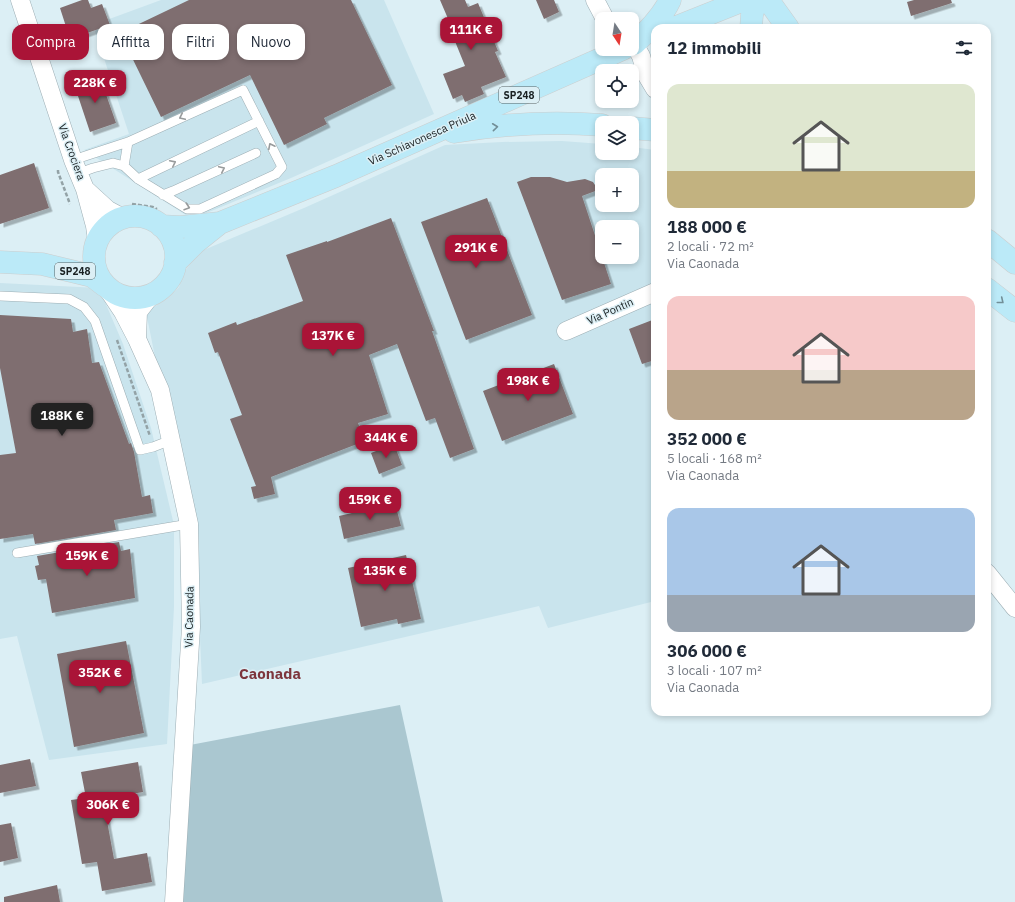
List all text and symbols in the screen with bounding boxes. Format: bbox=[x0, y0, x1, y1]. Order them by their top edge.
north arrow bbox=[595, 12, 639, 56]
map controls bbox=[595, 12, 639, 264]
pin: 111K € bbox=[438, 17, 504, 51]
text: 111K € bbox=[449, 21, 493, 38]
chip: Compra bbox=[12, 24, 89, 60]
chip: Affitta bbox=[97, 24, 164, 60]
chip: Filtri bbox=[172, 24, 229, 60]
chip: Nuovo bbox=[237, 24, 305, 60]
text: 12 immobili bbox=[667, 37, 761, 59]
icon: filters bbox=[953, 37, 975, 59]
button: locate bbox=[595, 64, 639, 108]
pin: 228K € bbox=[62, 70, 128, 104]
text: 228K € bbox=[73, 74, 117, 91]
road number: SP248 bbox=[499, 87, 539, 103]
street label: Via Schiavonesca Priula bbox=[366, 108, 478, 168]
icon: home bbox=[785, 110, 857, 182]
one-way arrow bbox=[179, 113, 186, 121]
button: layers bbox=[595, 116, 639, 160]
street label: Via Crociera bbox=[55, 122, 89, 182]
one-way arrow bbox=[492, 122, 498, 131]
one-way arrow bbox=[269, 143, 276, 150]
one-way arrow bbox=[169, 160, 176, 168]
one-way arrow bbox=[217, 166, 225, 174]
button: + bbox=[595, 168, 639, 212]
one-way arrow bbox=[183, 202, 190, 211]
text: 188 000 € bbox=[667, 216, 747, 238]
button: − bbox=[595, 220, 639, 264]
pin: 291K € bbox=[443, 235, 509, 269]
text: 2 locali · 72 m² bbox=[667, 238, 754, 255]
text: 291K € bbox=[454, 239, 498, 256]
text: Via Caonada bbox=[667, 255, 739, 272]
road number: SP248 bbox=[55, 263, 95, 279]
street label: Via Pontin bbox=[584, 295, 636, 327]
one-way arrow bbox=[996, 296, 1003, 303]
icon: home bbox=[785, 322, 857, 394]
pin: 137K € bbox=[300, 323, 366, 357]
text: 137K € bbox=[311, 327, 355, 344]
pin: 198K € bbox=[495, 368, 561, 402]
text: 198K € bbox=[506, 372, 550, 389]
pin: 188K € bbox=[29, 403, 95, 437]
text: 188K € bbox=[40, 407, 84, 424]
pin: 344K € bbox=[353, 425, 419, 459]
text: 352 000 € bbox=[667, 428, 747, 450]
text: 344K € bbox=[364, 429, 408, 446]
text: 5 locali · 168 m² bbox=[667, 450, 762, 467]
text: Via Caonada bbox=[667, 467, 739, 484]
pin: 159K € bbox=[337, 487, 403, 521]
text: 159K € bbox=[348, 491, 392, 508]
icon: home bbox=[785, 534, 857, 606]
pin: 159K € bbox=[54, 543, 120, 577]
text: 159K € bbox=[65, 547, 109, 564]
pin: 135K € bbox=[352, 558, 418, 592]
text: 135K € bbox=[363, 562, 407, 579]
street label: Via Caonada bbox=[181, 586, 197, 648]
text: 306 000 € bbox=[667, 640, 747, 662]
pin: 352K € bbox=[67, 660, 133, 694]
text: 3 locali · 107 m² bbox=[667, 662, 762, 679]
text: 352K € bbox=[78, 664, 122, 681]
district label: Caonada bbox=[239, 664, 301, 683]
text: Via Caonada bbox=[667, 679, 739, 696]
pin: 306K € bbox=[75, 792, 141, 826]
text: 306K € bbox=[86, 796, 130, 813]

